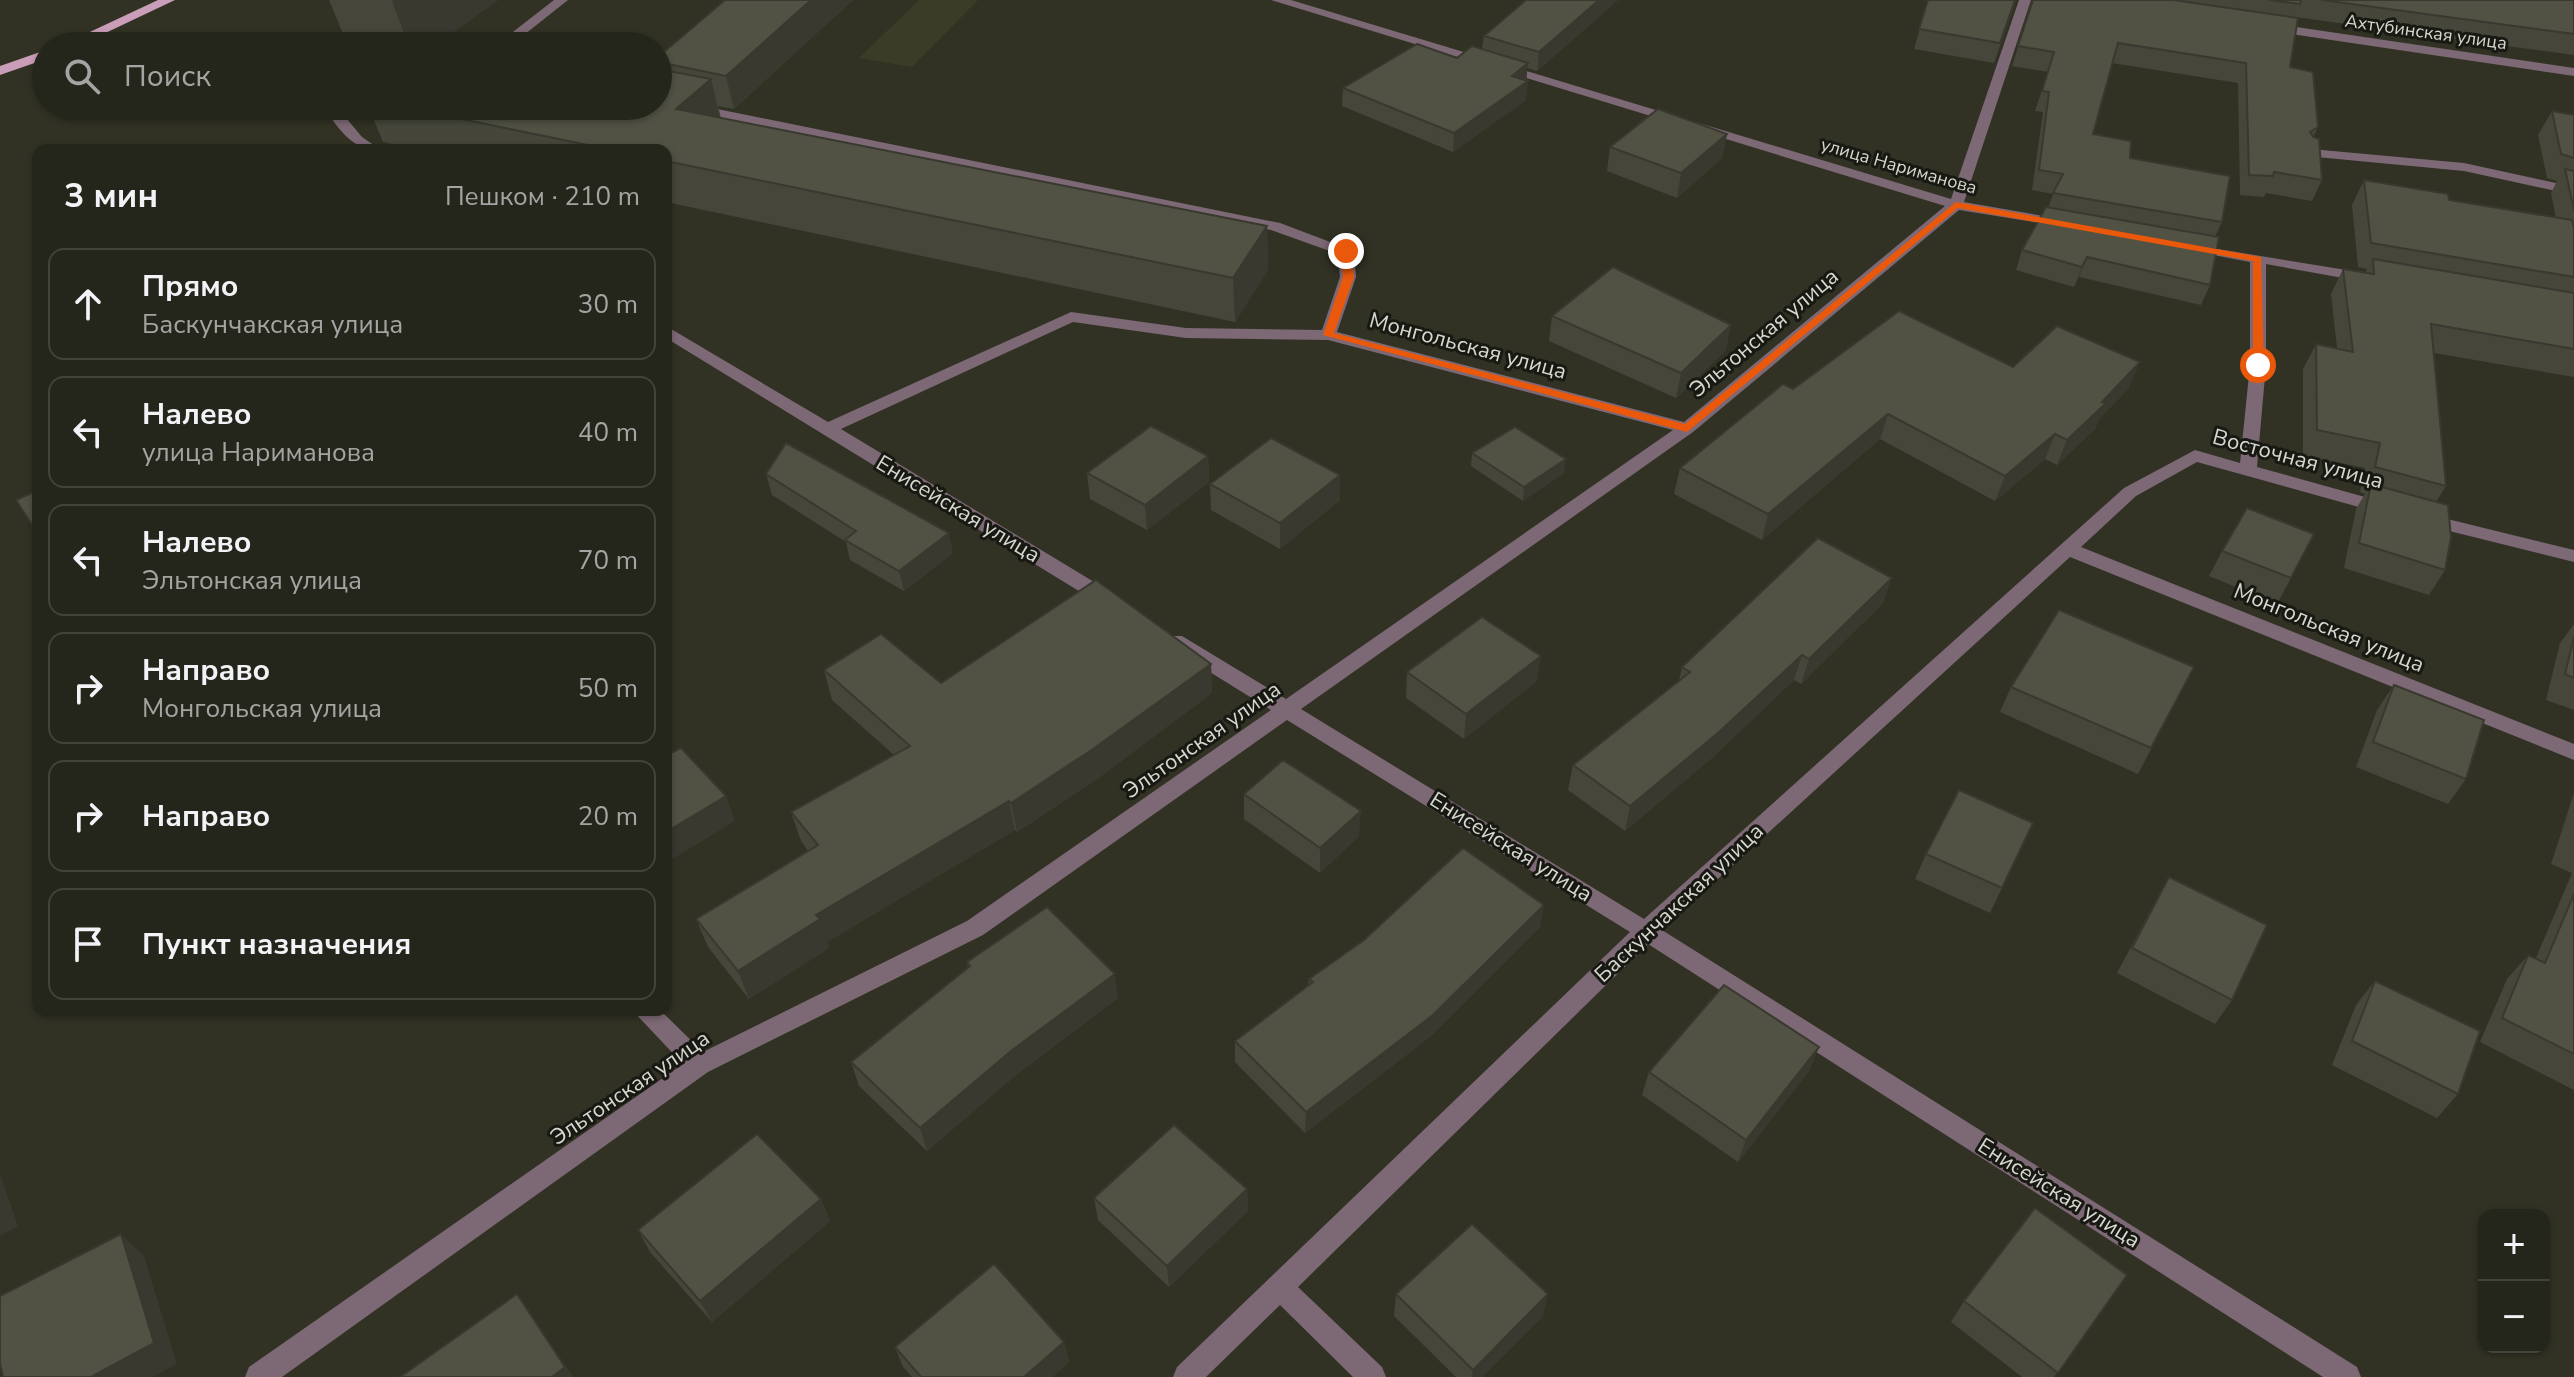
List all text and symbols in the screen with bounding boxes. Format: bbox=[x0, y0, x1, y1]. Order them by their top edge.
street label: Ахтубинская улица bbox=[2343, 9, 2509, 55]
search box bbox=[32, 32, 672, 120]
icon: search bbox=[60, 54, 104, 98]
text: Поиск bbox=[124, 56, 211, 97]
street label: улица Нариманова bbox=[1818, 132, 1980, 200]
text: 3 мин bbox=[64, 173, 158, 219]
text: Пешком · 210 m bbox=[445, 179, 640, 214]
route end bbox=[1328, 233, 1364, 269]
street label: Эльтонская улица bbox=[1683, 262, 1845, 404]
text: Прямо bbox=[142, 266, 239, 307]
icon: ahead bbox=[66, 282, 110, 326]
text: 30 m bbox=[578, 287, 638, 322]
street label: Монгольская улица bbox=[1366, 305, 1570, 387]
text: Баскунчакская улица bbox=[142, 307, 403, 342]
route start bbox=[2240, 347, 2276, 383]
text: Налево bbox=[142, 394, 251, 435]
icon: left bbox=[66, 410, 110, 454]
text: 40 m bbox=[578, 415, 638, 450]
street label: Восточная улица bbox=[2209, 422, 2387, 496]
text: улица Нариманова bbox=[142, 435, 375, 470]
street label: Енисейская улица bbox=[870, 448, 1046, 570]
text: Налево bbox=[142, 522, 251, 563]
icon: left bbox=[66, 538, 110, 582]
text: 70 m bbox=[578, 543, 638, 578]
text: Эльтонская улица bbox=[142, 563, 362, 598]
street label: Монгольская улица bbox=[2229, 576, 2429, 680]
text: Направо bbox=[142, 650, 270, 691]
icon: right bbox=[66, 666, 110, 710]
text: 50 m bbox=[578, 671, 638, 706]
street label: Эльтонская улица bbox=[1117, 674, 1287, 806]
text: Монгольская улица bbox=[142, 691, 382, 726]
street label: Енисейская улица bbox=[1424, 785, 1598, 909]
icon: right bbox=[66, 794, 110, 838]
text: Направо bbox=[142, 796, 270, 837]
text: 20 m bbox=[578, 799, 638, 834]
street label: Баскунчакская улица bbox=[1588, 817, 1770, 989]
icon: arrive bbox=[66, 922, 110, 966]
text: Пункт назначения bbox=[142, 924, 411, 965]
street label: Эльтонская улица bbox=[544, 1023, 716, 1153]
street label: Енисейская улица bbox=[1972, 1131, 2146, 1255]
map controls bbox=[2478, 1209, 2550, 1353]
button: + bbox=[2478, 1209, 2550, 1281]
button: − bbox=[2478, 1281, 2550, 1353]

